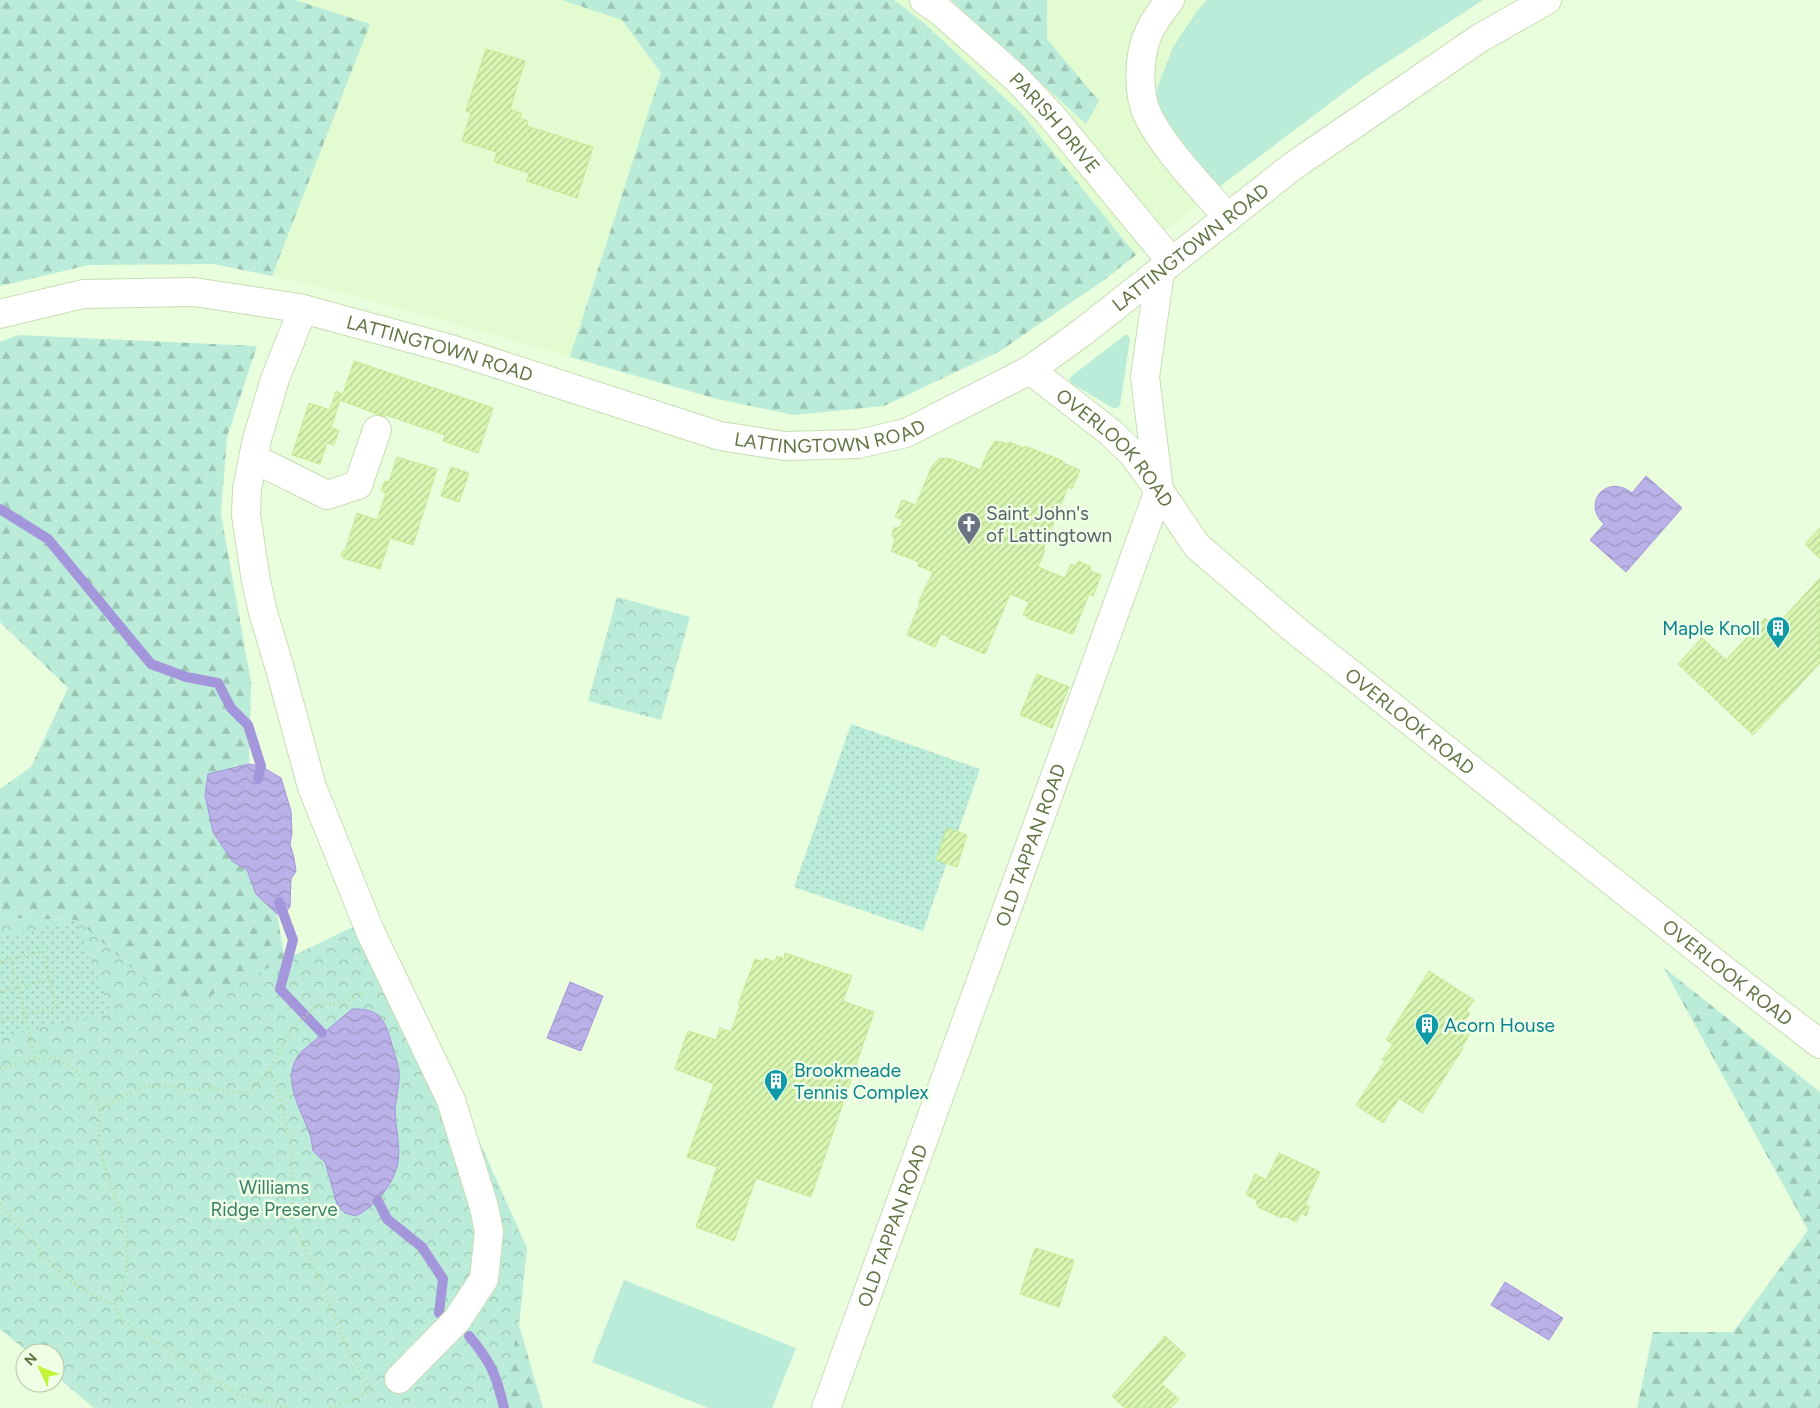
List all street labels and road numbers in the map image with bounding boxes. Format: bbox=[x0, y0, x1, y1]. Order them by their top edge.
street label: PARISH DRIVE bbox=[1005, 68, 1105, 178]
street label: LATTINGTOWN ROAD bbox=[1108, 179, 1274, 316]
street label: LATTINGTOWN ROAD bbox=[344, 310, 536, 387]
street label: OVERLOOK ROAD bbox=[1052, 384, 1178, 512]
street label: LATTINGTOWN ROAD bbox=[733, 414, 929, 458]
street label: OVERLOOK ROAD bbox=[1340, 663, 1479, 780]
street label: OLD TAPPAN ROAD bbox=[991, 761, 1071, 930]
street label: OVERLOOK ROAD bbox=[1658, 915, 1797, 1031]
street label: OLD TAPPAN ROAD bbox=[853, 1141, 933, 1310]

